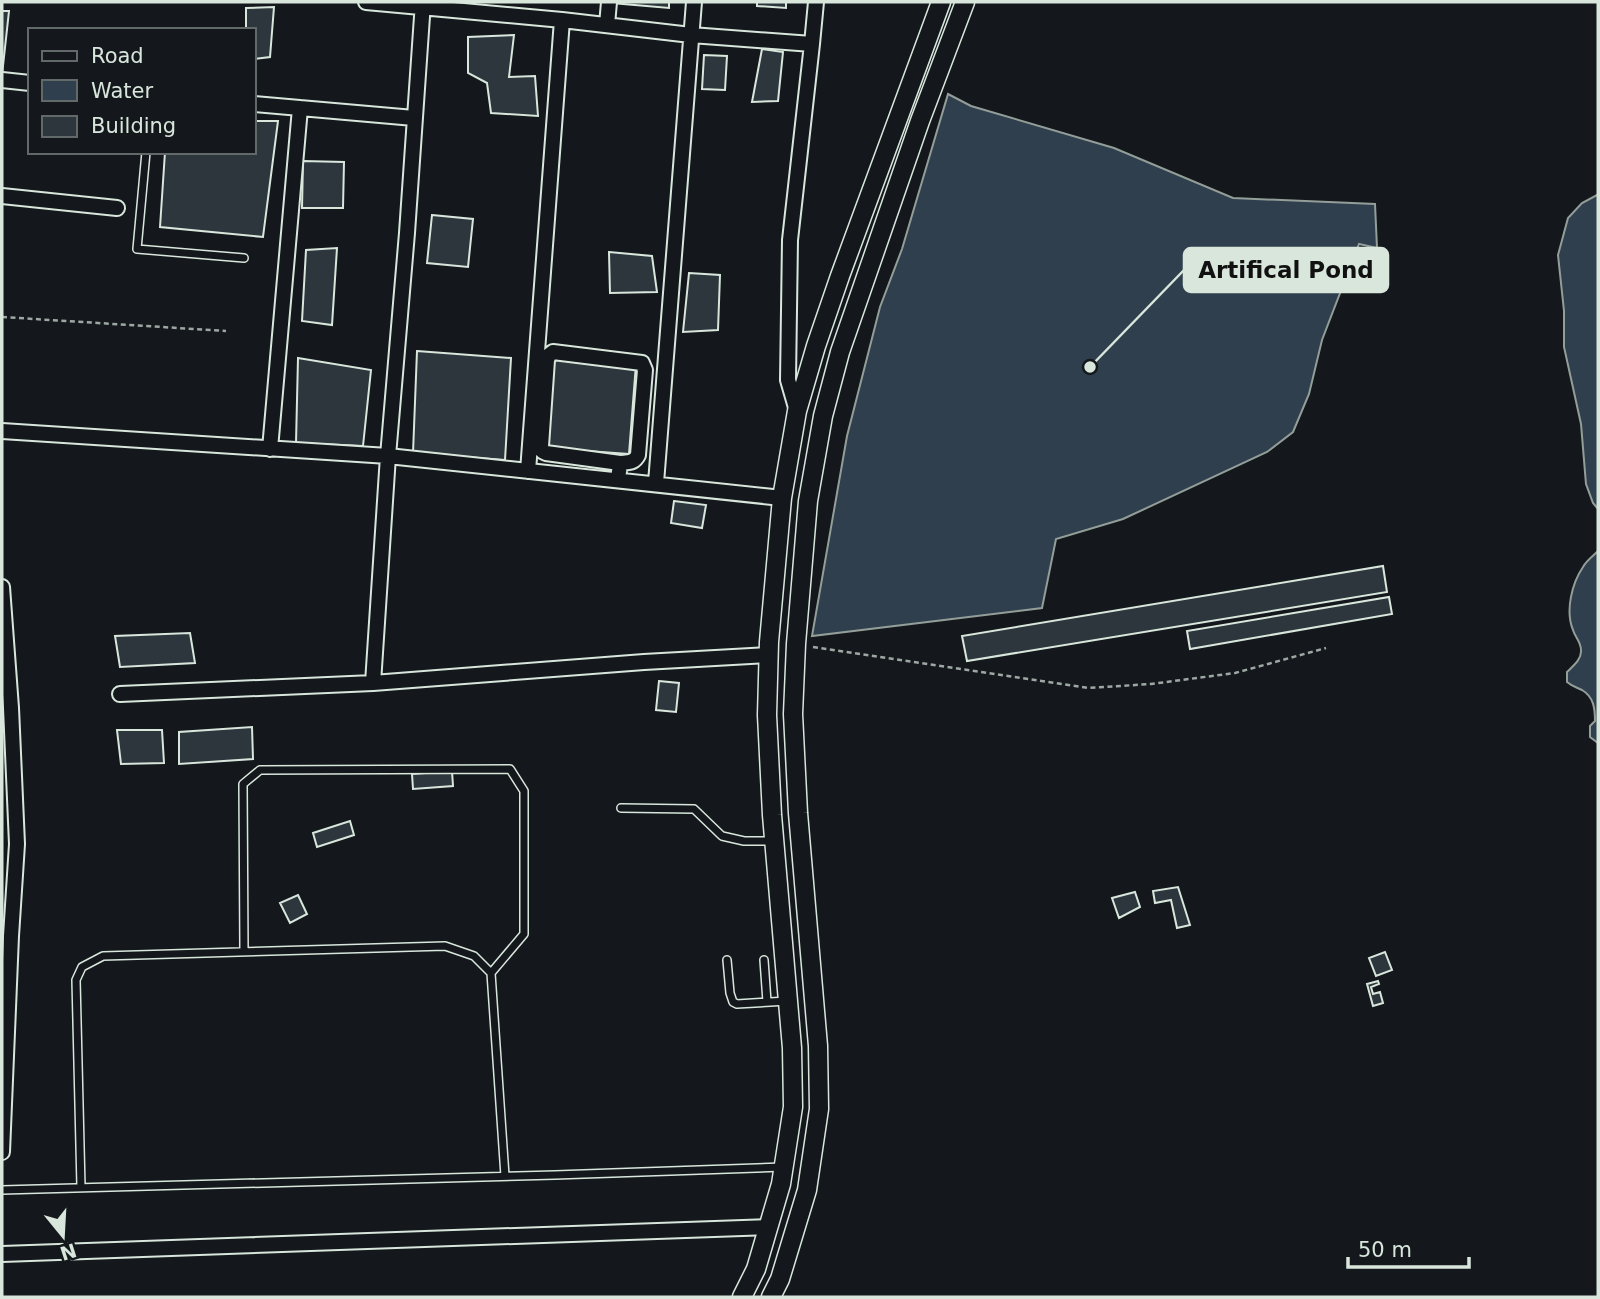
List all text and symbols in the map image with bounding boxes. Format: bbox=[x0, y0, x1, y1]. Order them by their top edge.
legend bbox=[28, 28, 256, 154]
text: Road bbox=[91, 44, 144, 68]
text: Water bbox=[91, 79, 153, 103]
text: Building bbox=[91, 114, 176, 138]
callout: Artifical Pond bbox=[1184, 248, 1388, 292]
text: Artifical Pond bbox=[1198, 257, 1374, 283]
north arrow bbox=[28, 1201, 98, 1271]
scale bar bbox=[1348, 1226, 1469, 1270]
text: 50 m bbox=[1358, 1238, 1412, 1262]
text: N bbox=[57, 1239, 79, 1265]

